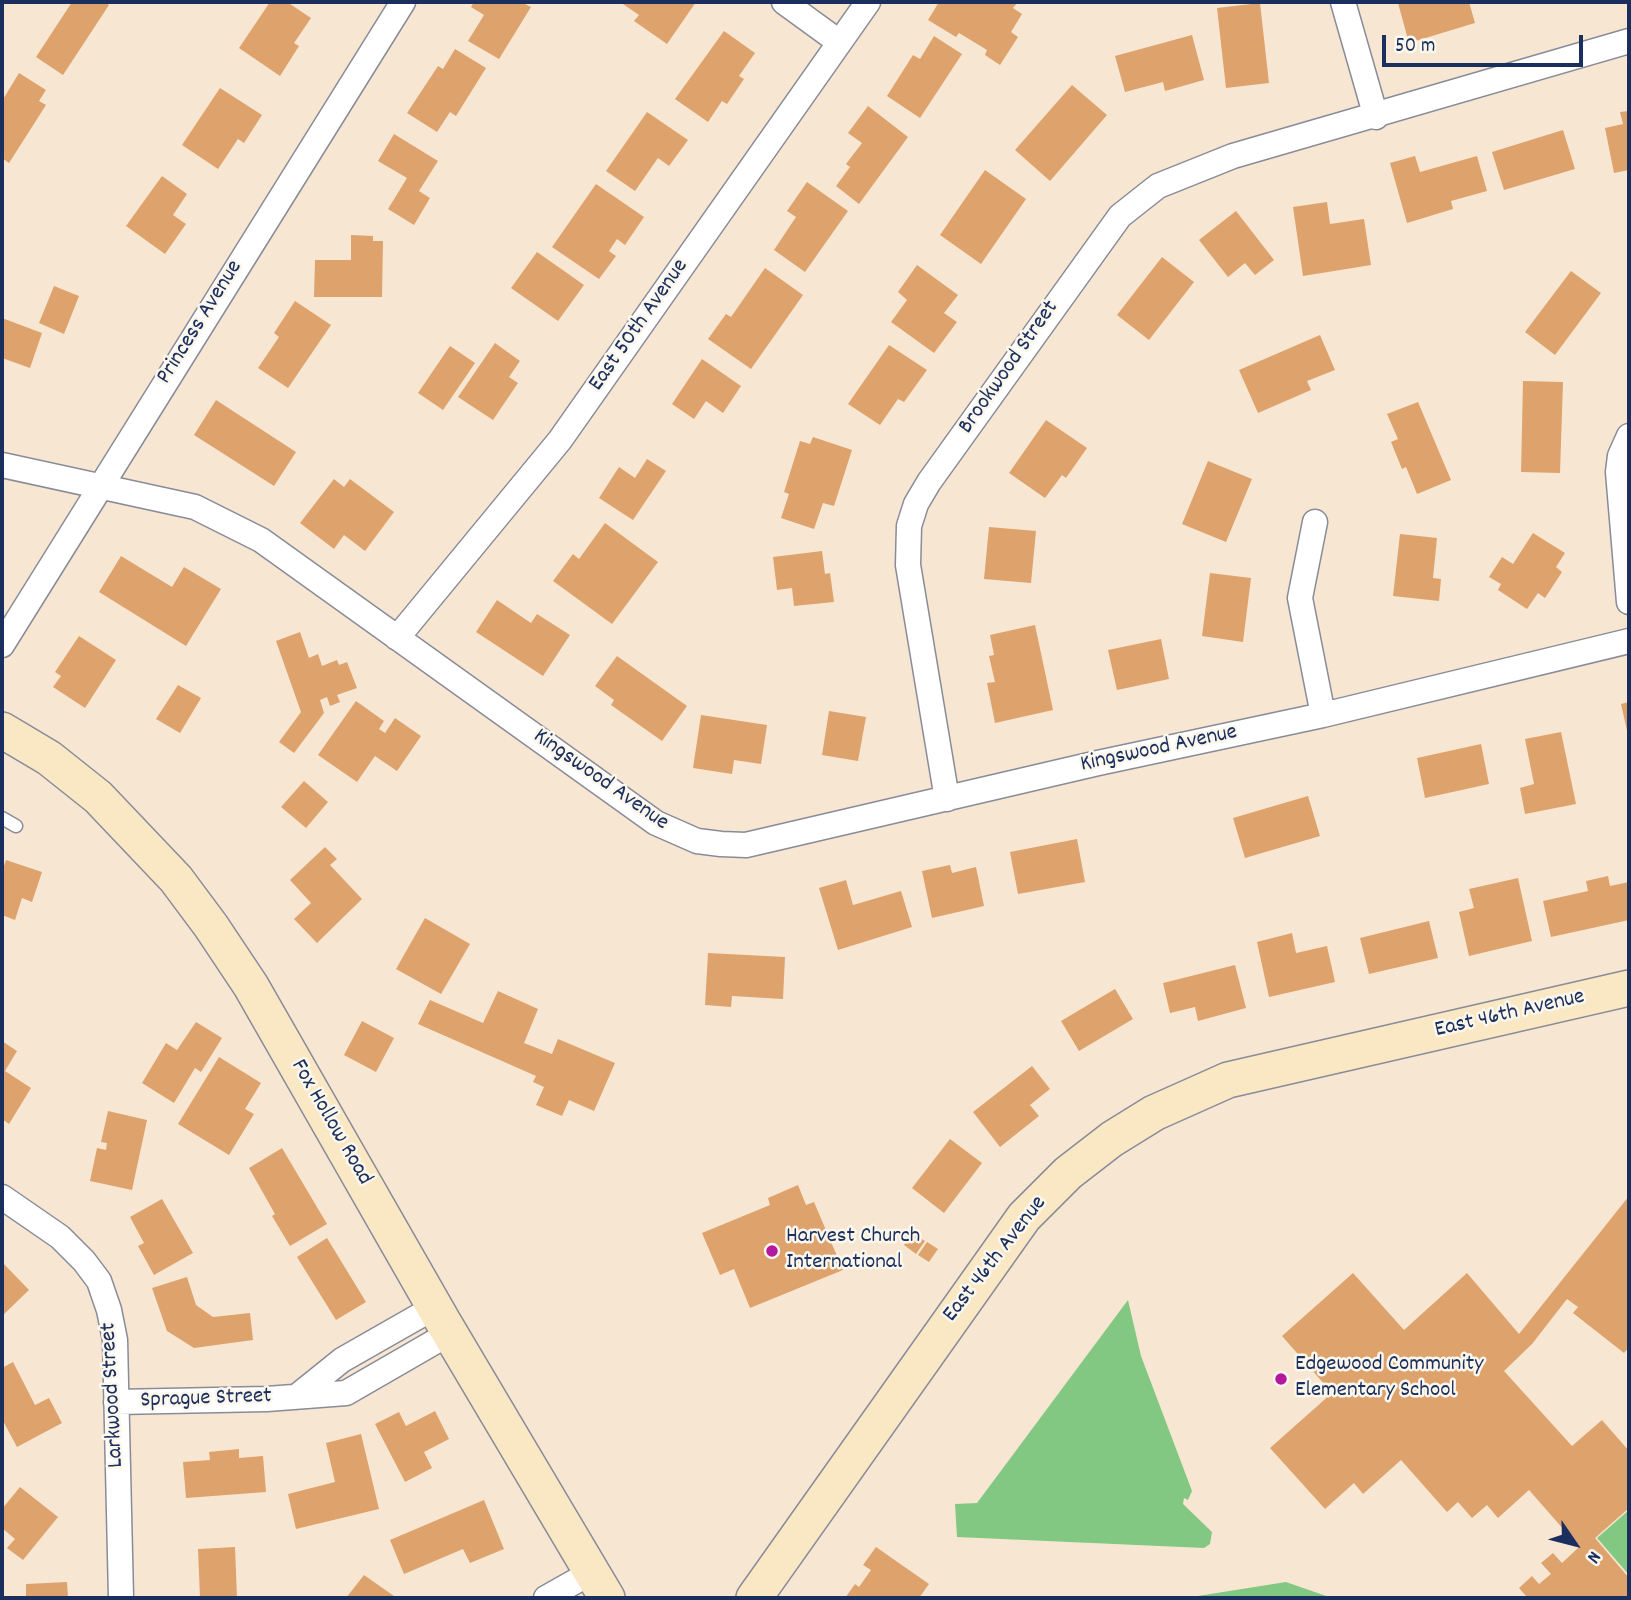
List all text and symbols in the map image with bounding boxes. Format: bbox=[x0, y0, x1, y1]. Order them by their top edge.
scale bar bbox=[1386, 21, 1587, 65]
text: 50 m bbox=[1395, 32, 1435, 62]
street label: East 50th Avenue bbox=[584, 255, 696, 397]
street label: Princess Avenue bbox=[152, 256, 250, 390]
street label: Brookwood Street bbox=[954, 296, 1066, 440]
street label: Kingswood Avenue bbox=[1078, 720, 1240, 780]
street label: Kingswood Avenue bbox=[527, 724, 673, 838]
street label: East 46th Avenue bbox=[1433, 984, 1587, 1046]
street label: Fox Hollow Road bbox=[283, 1055, 377, 1191]
street label: East 46th Avenue bbox=[938, 1191, 1054, 1329]
place label: Harvest Church International bbox=[786, 1224, 920, 1278]
marker: Harvest Church International bbox=[764, 1243, 780, 1259]
street label: Larkwood Street bbox=[96, 1322, 132, 1468]
place label: Edgewood Community Elementary School bbox=[1295, 1352, 1484, 1406]
marker: Edgewood Community Elementary School bbox=[1273, 1371, 1289, 1387]
street label: Sprague Street bbox=[140, 1384, 272, 1416]
north arrow bbox=[1540, 1509, 1610, 1579]
text: N bbox=[1579, 1545, 1606, 1568]

